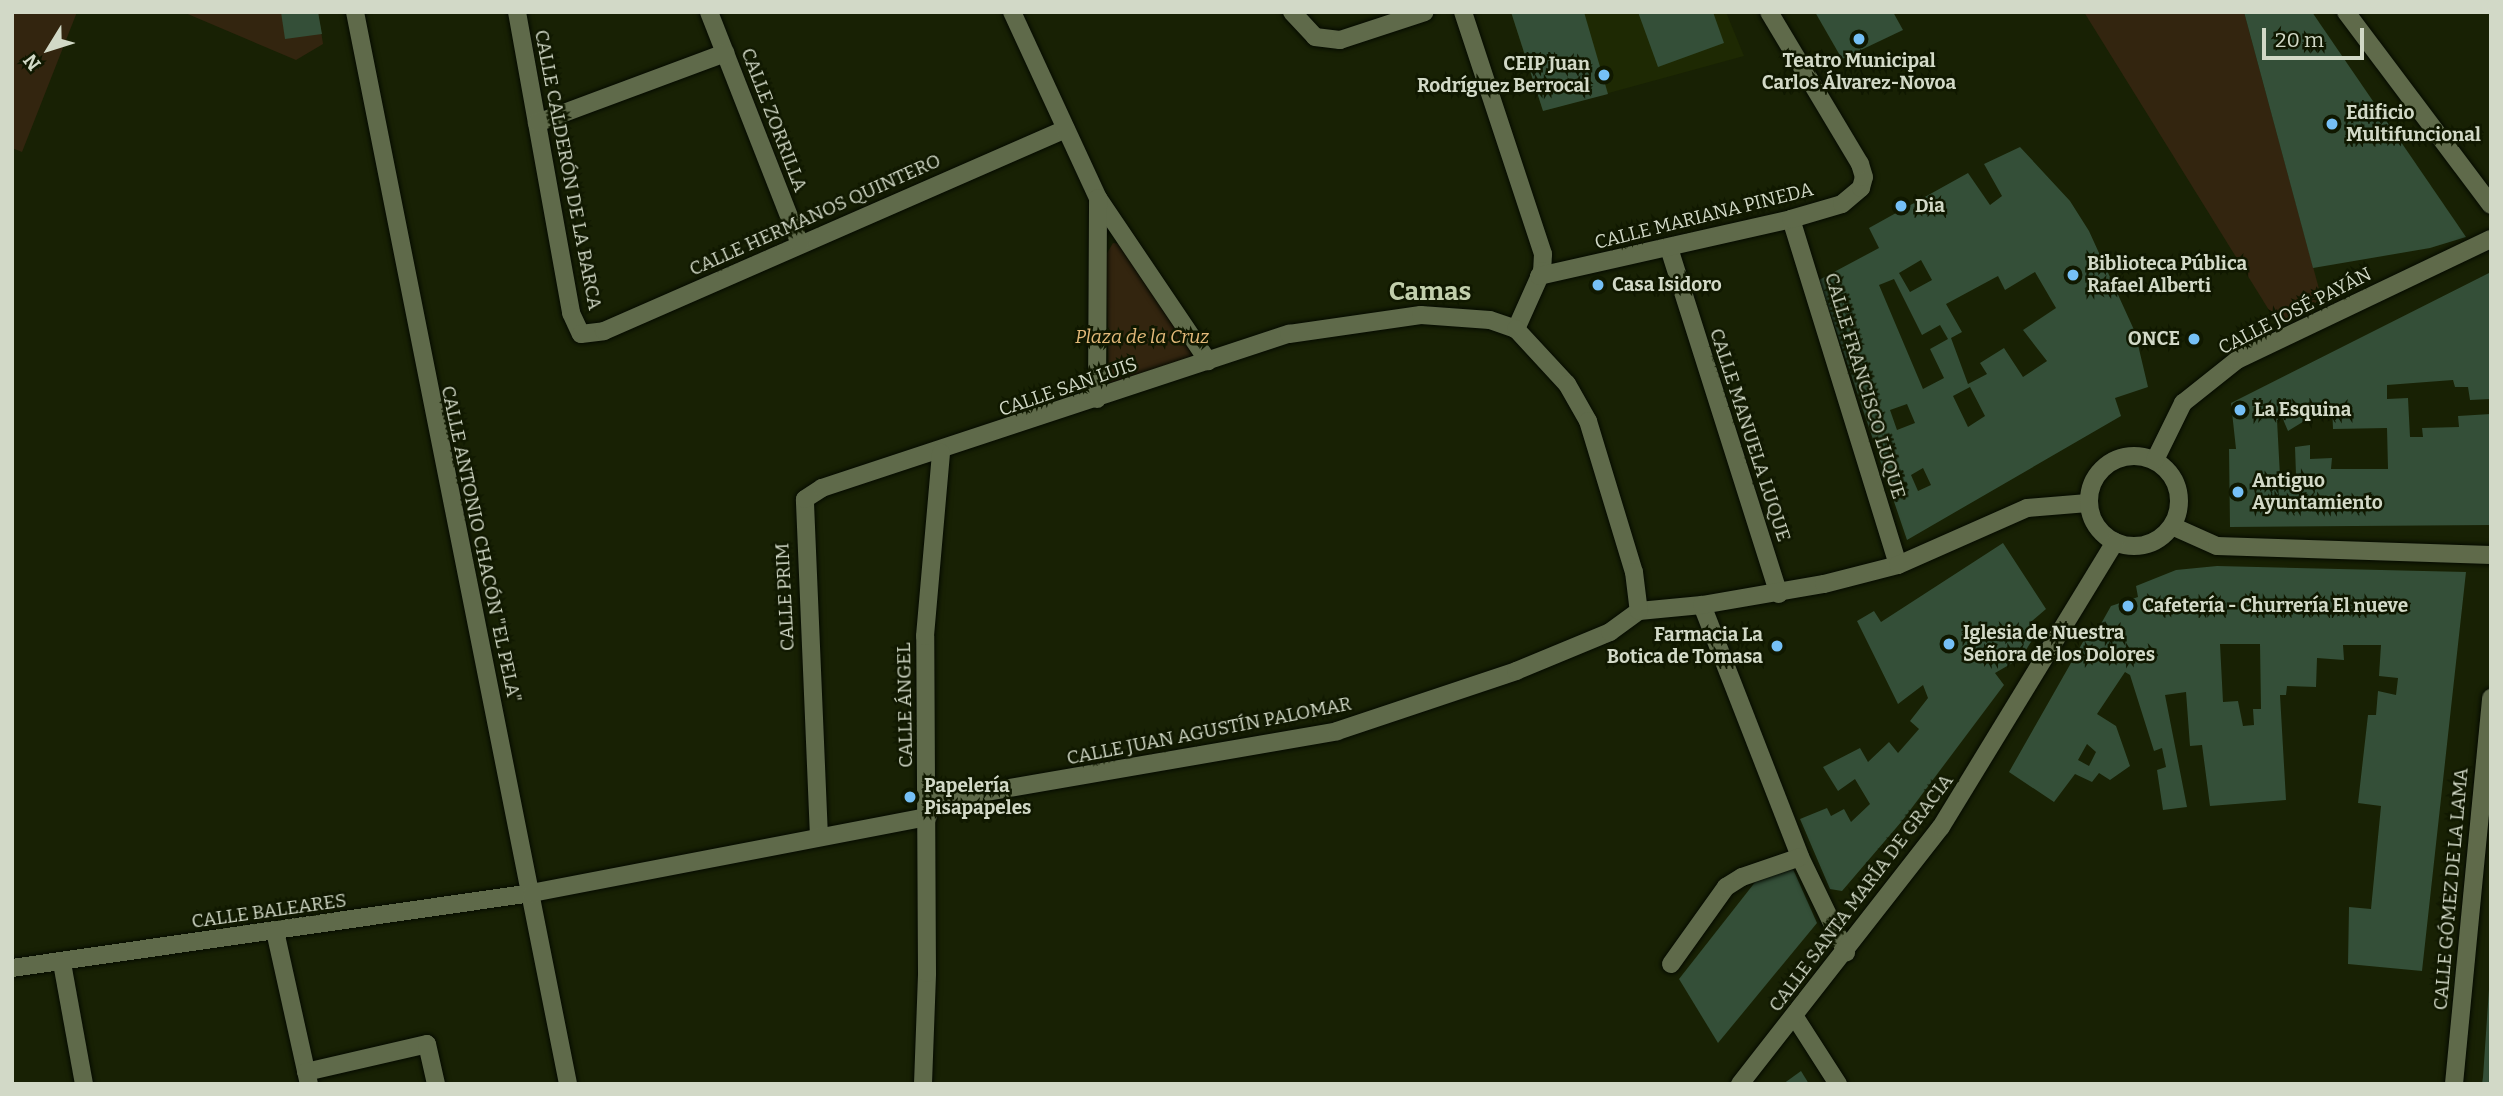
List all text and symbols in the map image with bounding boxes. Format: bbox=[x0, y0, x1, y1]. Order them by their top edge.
north arrow bbox=[14, 14, 84, 84]
scale bar bbox=[2265, 14, 2366, 58]
text: 20 m bbox=[2275, 27, 2324, 53]
street label: CALLE CALDERÓN DE LA BARCA bbox=[530, 28, 606, 312]
marker: Teatro Municipal Carlos Álvarez-Novoa bbox=[1851, 31, 1867, 47]
street label: CALLE ZORRILLA bbox=[736, 45, 812, 195]
text: N bbox=[18, 49, 46, 75]
place label: Teatro Municipal Carlos Álvarez-Novoa bbox=[1762, 50, 1956, 94]
place label: CEIP Juan Rodríguez Berrocal bbox=[1417, 53, 1590, 97]
marker: CEIP Juan Rodríguez Berrocal bbox=[1596, 67, 1612, 83]
place label: Edificio Multifuncional bbox=[2346, 102, 2481, 146]
marker: Edificio Multifuncional bbox=[2324, 116, 2340, 132]
street label: CALLE HERMANOS QUINTERO bbox=[686, 149, 944, 281]
street label: CALLE MARIANA PINEDA bbox=[1592, 178, 1816, 254]
place label: Dia bbox=[1915, 195, 1945, 217]
marker: Dia bbox=[1893, 198, 1909, 214]
place label: Biblioteca Pública Rafael Alberti bbox=[2087, 253, 2247, 297]
street label: CALLE JOSÉ PAYÁN bbox=[2215, 263, 2375, 359]
marker: Biblioteca Pública Rafael Alberti bbox=[2065, 267, 2081, 283]
street label: CALLE FRANCISCO LUQUE bbox=[1820, 270, 1910, 502]
place label: Casa Isidoro bbox=[1612, 274, 1722, 296]
district label: Camas bbox=[1389, 276, 1471, 308]
marker: Casa Isidoro bbox=[1590, 277, 1606, 293]
park label: Plaza de la Cruz bbox=[1075, 326, 1209, 348]
street label: CALLE MANUELA LUQUE bbox=[1705, 326, 1795, 544]
place label: ONCE bbox=[2128, 328, 2180, 350]
marker: ONCE bbox=[2186, 331, 2202, 347]
street label: CALLE SAN LUIS bbox=[996, 353, 1140, 421]
street label: CALLE ANTONIO CHACÓN "EL PELA" bbox=[436, 384, 526, 704]
place label: La Esquina bbox=[2254, 399, 2351, 421]
marker: La Esquina bbox=[2232, 402, 2248, 418]
place label: Antiguo Ayuntamiento bbox=[2252, 470, 2383, 514]
marker: Antiguo Ayuntamiento bbox=[2230, 484, 2246, 500]
street label: CALLE PRIM bbox=[771, 542, 799, 652]
place label: Cafetería - Churrería El nueve bbox=[2142, 595, 2408, 617]
marker: Cafetería - Churrería El nueve bbox=[2120, 598, 2136, 614]
place label: Iglesia de Nuestra Señora de los Dolores bbox=[1963, 622, 2155, 666]
place label: Farmacia La Botica de Tomasa bbox=[1607, 624, 1763, 668]
marker: Iglesia de Nuestra Señora de los Dolores bbox=[1941, 636, 1957, 652]
marker: Farmacia La Botica de Tomasa bbox=[1769, 638, 1785, 654]
street label: CALLE ÁNGEL bbox=[893, 642, 917, 768]
street label: CALLE JUAN AGUSTÍN PALOMAR bbox=[1065, 692, 1353, 770]
street label: CALLE GÓMEZ DE LA LAMA bbox=[2429, 767, 2473, 1011]
street label: CALLE SANTA MARÍA DE GRACIA bbox=[1764, 770, 1958, 1016]
place label: Papelería Pisapapeles bbox=[924, 775, 1031, 819]
marker: Papelería Pisapapeles bbox=[902, 789, 918, 805]
street label: CALLE BALEARES bbox=[190, 889, 348, 933]

